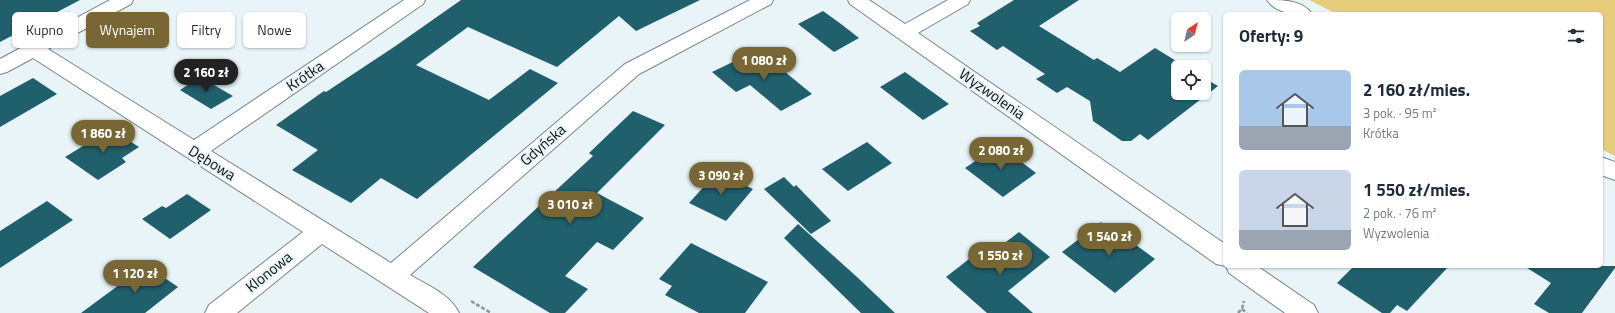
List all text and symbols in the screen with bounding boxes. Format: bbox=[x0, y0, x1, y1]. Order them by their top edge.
chip: Kupno bbox=[12, 12, 78, 48]
chip: Wynajem bbox=[86, 12, 169, 48]
chip: Filtry bbox=[177, 12, 235, 48]
chip: Nowe bbox=[243, 12, 306, 48]
north arrow bbox=[1171, 12, 1211, 52]
map controls bbox=[1171, 12, 1211, 100]
text: Oferty: 9 bbox=[1239, 23, 1303, 49]
icon: filters bbox=[1565, 25, 1587, 47]
pin: 1 080 zł bbox=[723, 47, 805, 81]
text: 1 080 zł bbox=[741, 50, 787, 70]
street label: Krótka bbox=[281, 54, 329, 97]
pin: 2 160 zł bbox=[165, 59, 247, 93]
button: locate bbox=[1171, 60, 1211, 100]
text: 2 160 zł bbox=[183, 62, 229, 82]
street label: Wyzwolenia bbox=[954, 62, 1031, 125]
text: 2 160 zł/mies. bbox=[1363, 77, 1470, 103]
icon: home bbox=[1271, 86, 1319, 134]
text: 3 pok. · 95 m² bbox=[1363, 103, 1436, 123]
street label: Gdyńska bbox=[515, 118, 571, 171]
pin: 1 860 zł bbox=[62, 120, 144, 154]
text: 1 860 zł bbox=[80, 123, 126, 143]
text: Krótka bbox=[1363, 123, 1399, 143]
pin: 2 080 zł bbox=[960, 137, 1042, 171]
street label: Dębowa bbox=[184, 139, 241, 186]
text: 2 080 zł bbox=[978, 140, 1024, 160]
pin: 3 090 zł bbox=[680, 162, 762, 196]
text: 3 090 zł bbox=[698, 165, 744, 185]
text: 1 550 zł/mies. bbox=[1363, 177, 1470, 203]
icon: home bbox=[1271, 186, 1319, 234]
pin: 3 010 zł bbox=[529, 191, 611, 225]
text: 3 010 zł bbox=[547, 194, 593, 214]
text: 2 pok. · 76 m² bbox=[1363, 203, 1436, 223]
pin: 1 540 zł bbox=[1068, 223, 1150, 257]
text: Wyzwolenia bbox=[1363, 223, 1429, 243]
text: 1 540 zł bbox=[1086, 226, 1132, 246]
pin: 1 550 zł bbox=[959, 242, 1041, 276]
street label: Klonowa bbox=[240, 245, 298, 298]
text: 1 550 zł bbox=[977, 245, 1023, 265]
pin: 1 120 zł bbox=[94, 260, 176, 294]
text: 1 120 zł bbox=[112, 263, 158, 283]

